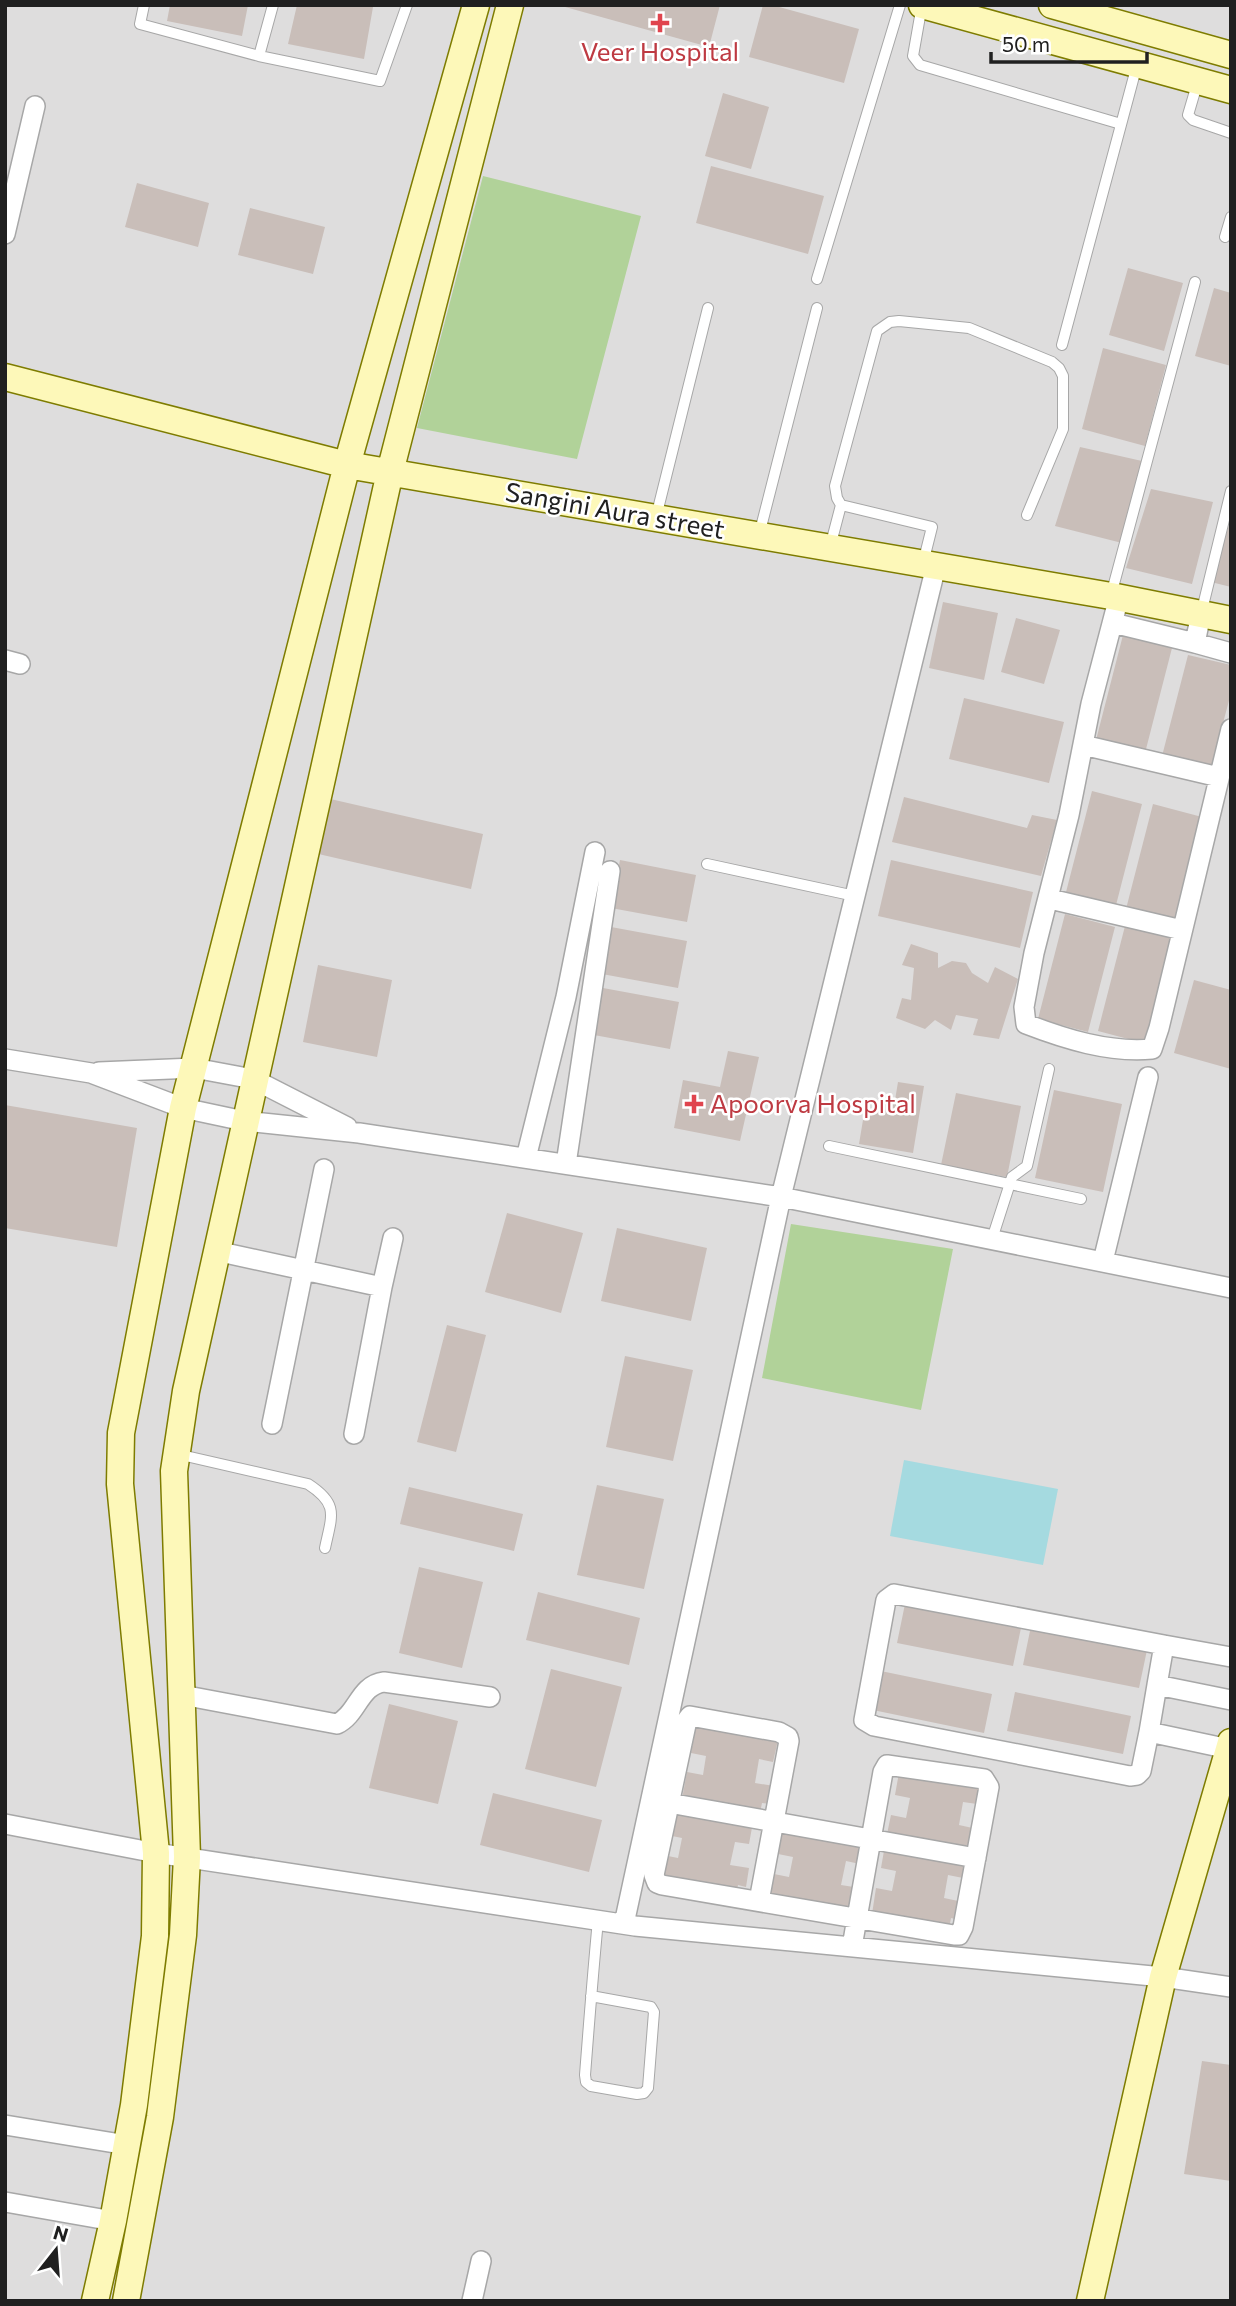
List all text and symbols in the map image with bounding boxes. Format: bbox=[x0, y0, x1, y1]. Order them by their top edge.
marker: Veer Hospital bbox=[650, 13, 670, 33]
scale bar bbox=[991, 21, 1147, 65]
text: 50 m bbox=[1002, 31, 1050, 56]
place label: Veer Hospital bbox=[581, 35, 739, 66]
street label: Sangini Aura street bbox=[503, 475, 727, 544]
place label: Apoorva Hospital bbox=[710, 1087, 916, 1118]
marker: Apoorva Hospital bbox=[684, 1094, 704, 1114]
north arrow bbox=[21, 2215, 91, 2285]
text: N bbox=[51, 2220, 71, 2246]

